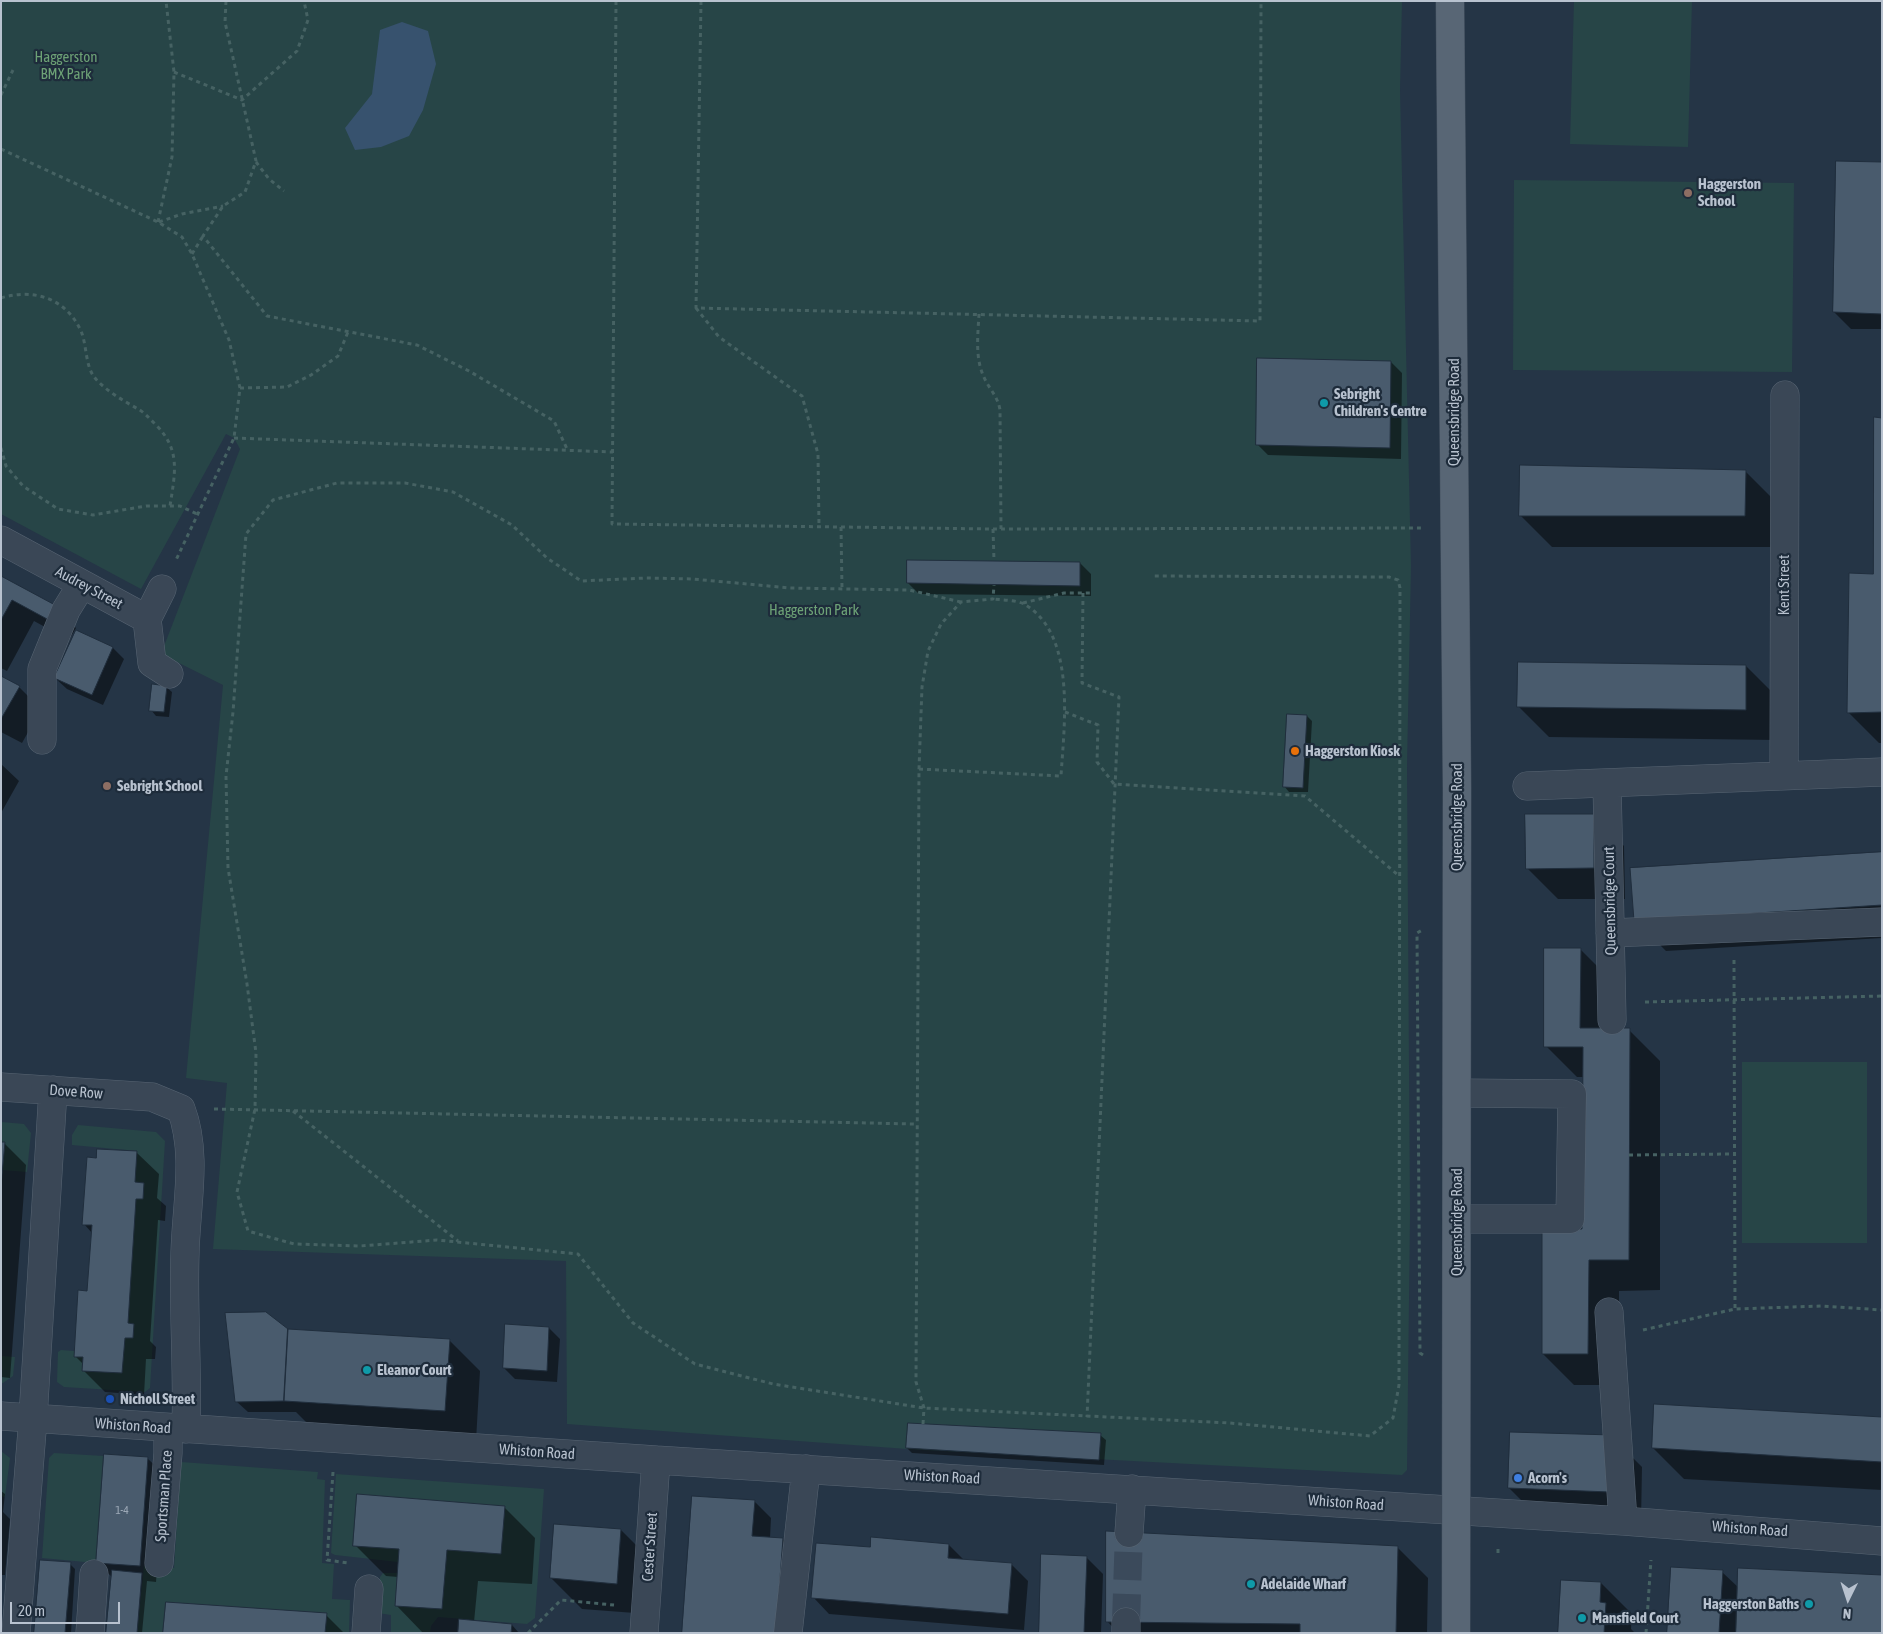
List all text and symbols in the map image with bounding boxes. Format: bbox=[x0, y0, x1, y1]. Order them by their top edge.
park label: Haggerston BMX Park bbox=[34, 48, 98, 83]
place label: Haggerston School bbox=[1698, 175, 1761, 210]
marker: Haggerston School bbox=[1682, 187, 1694, 199]
street label: Queensbridge Road bbox=[1445, 358, 1463, 466]
place label: Sebright Children's Centre bbox=[1334, 385, 1427, 420]
marker: Sebright Children's Centre bbox=[1318, 397, 1330, 409]
street label: Kent Street bbox=[1775, 555, 1793, 615]
street label: Audrey Street bbox=[52, 563, 126, 613]
park label: Haggerston Park bbox=[769, 601, 859, 619]
place label: Haggerston Kiosk bbox=[1305, 742, 1400, 760]
marker: Haggerston Kiosk bbox=[1289, 745, 1301, 757]
street label: Queensbridge Road bbox=[1448, 763, 1466, 871]
place label: Sebright School bbox=[117, 777, 202, 795]
marker: Sebright School bbox=[101, 780, 113, 792]
street label: Queensbridge Court bbox=[1600, 846, 1620, 956]
street label: Dove Row bbox=[49, 1081, 103, 1103]
street label: Queensbridge Road bbox=[1448, 1168, 1466, 1276]
place label: Eleanor Court bbox=[377, 1361, 451, 1379]
marker: Eleanor Court bbox=[361, 1364, 373, 1376]
place label: Nicholl Street bbox=[120, 1390, 195, 1408]
marker: Nicholl Street bbox=[104, 1393, 116, 1405]
street label: Whiston Road bbox=[94, 1414, 172, 1438]
street label: Whiston Road bbox=[498, 1440, 576, 1464]
street label: Sportsman Place bbox=[152, 1449, 176, 1543]
street label: Whiston Road bbox=[904, 1466, 980, 1488]
place label: Acorn's bbox=[1528, 1469, 1567, 1487]
marker: Acorn's bbox=[1512, 1472, 1524, 1484]
street label: Whiston Road bbox=[1307, 1491, 1385, 1515]
house number: 1-4 bbox=[115, 1503, 129, 1517]
street label: Cester Street bbox=[639, 1512, 661, 1582]
street label: Whiston Road bbox=[1711, 1517, 1789, 1541]
north arrow bbox=[1823, 1574, 1873, 1624]
place label: Adelaide Wharf bbox=[1261, 1575, 1346, 1593]
marker: Adelaide Wharf bbox=[1245, 1578, 1257, 1590]
scale bar bbox=[12, 1592, 122, 1624]
place label: Haggerston Baths bbox=[1703, 1595, 1799, 1613]
marker: Haggerston Baths bbox=[1803, 1598, 1815, 1610]
text: 20 m bbox=[18, 1602, 45, 1619]
text: N bbox=[1842, 1606, 1852, 1622]
place label: Mansfield Court bbox=[1592, 1609, 1679, 1627]
marker: Mansfield Court bbox=[1576, 1612, 1588, 1624]

